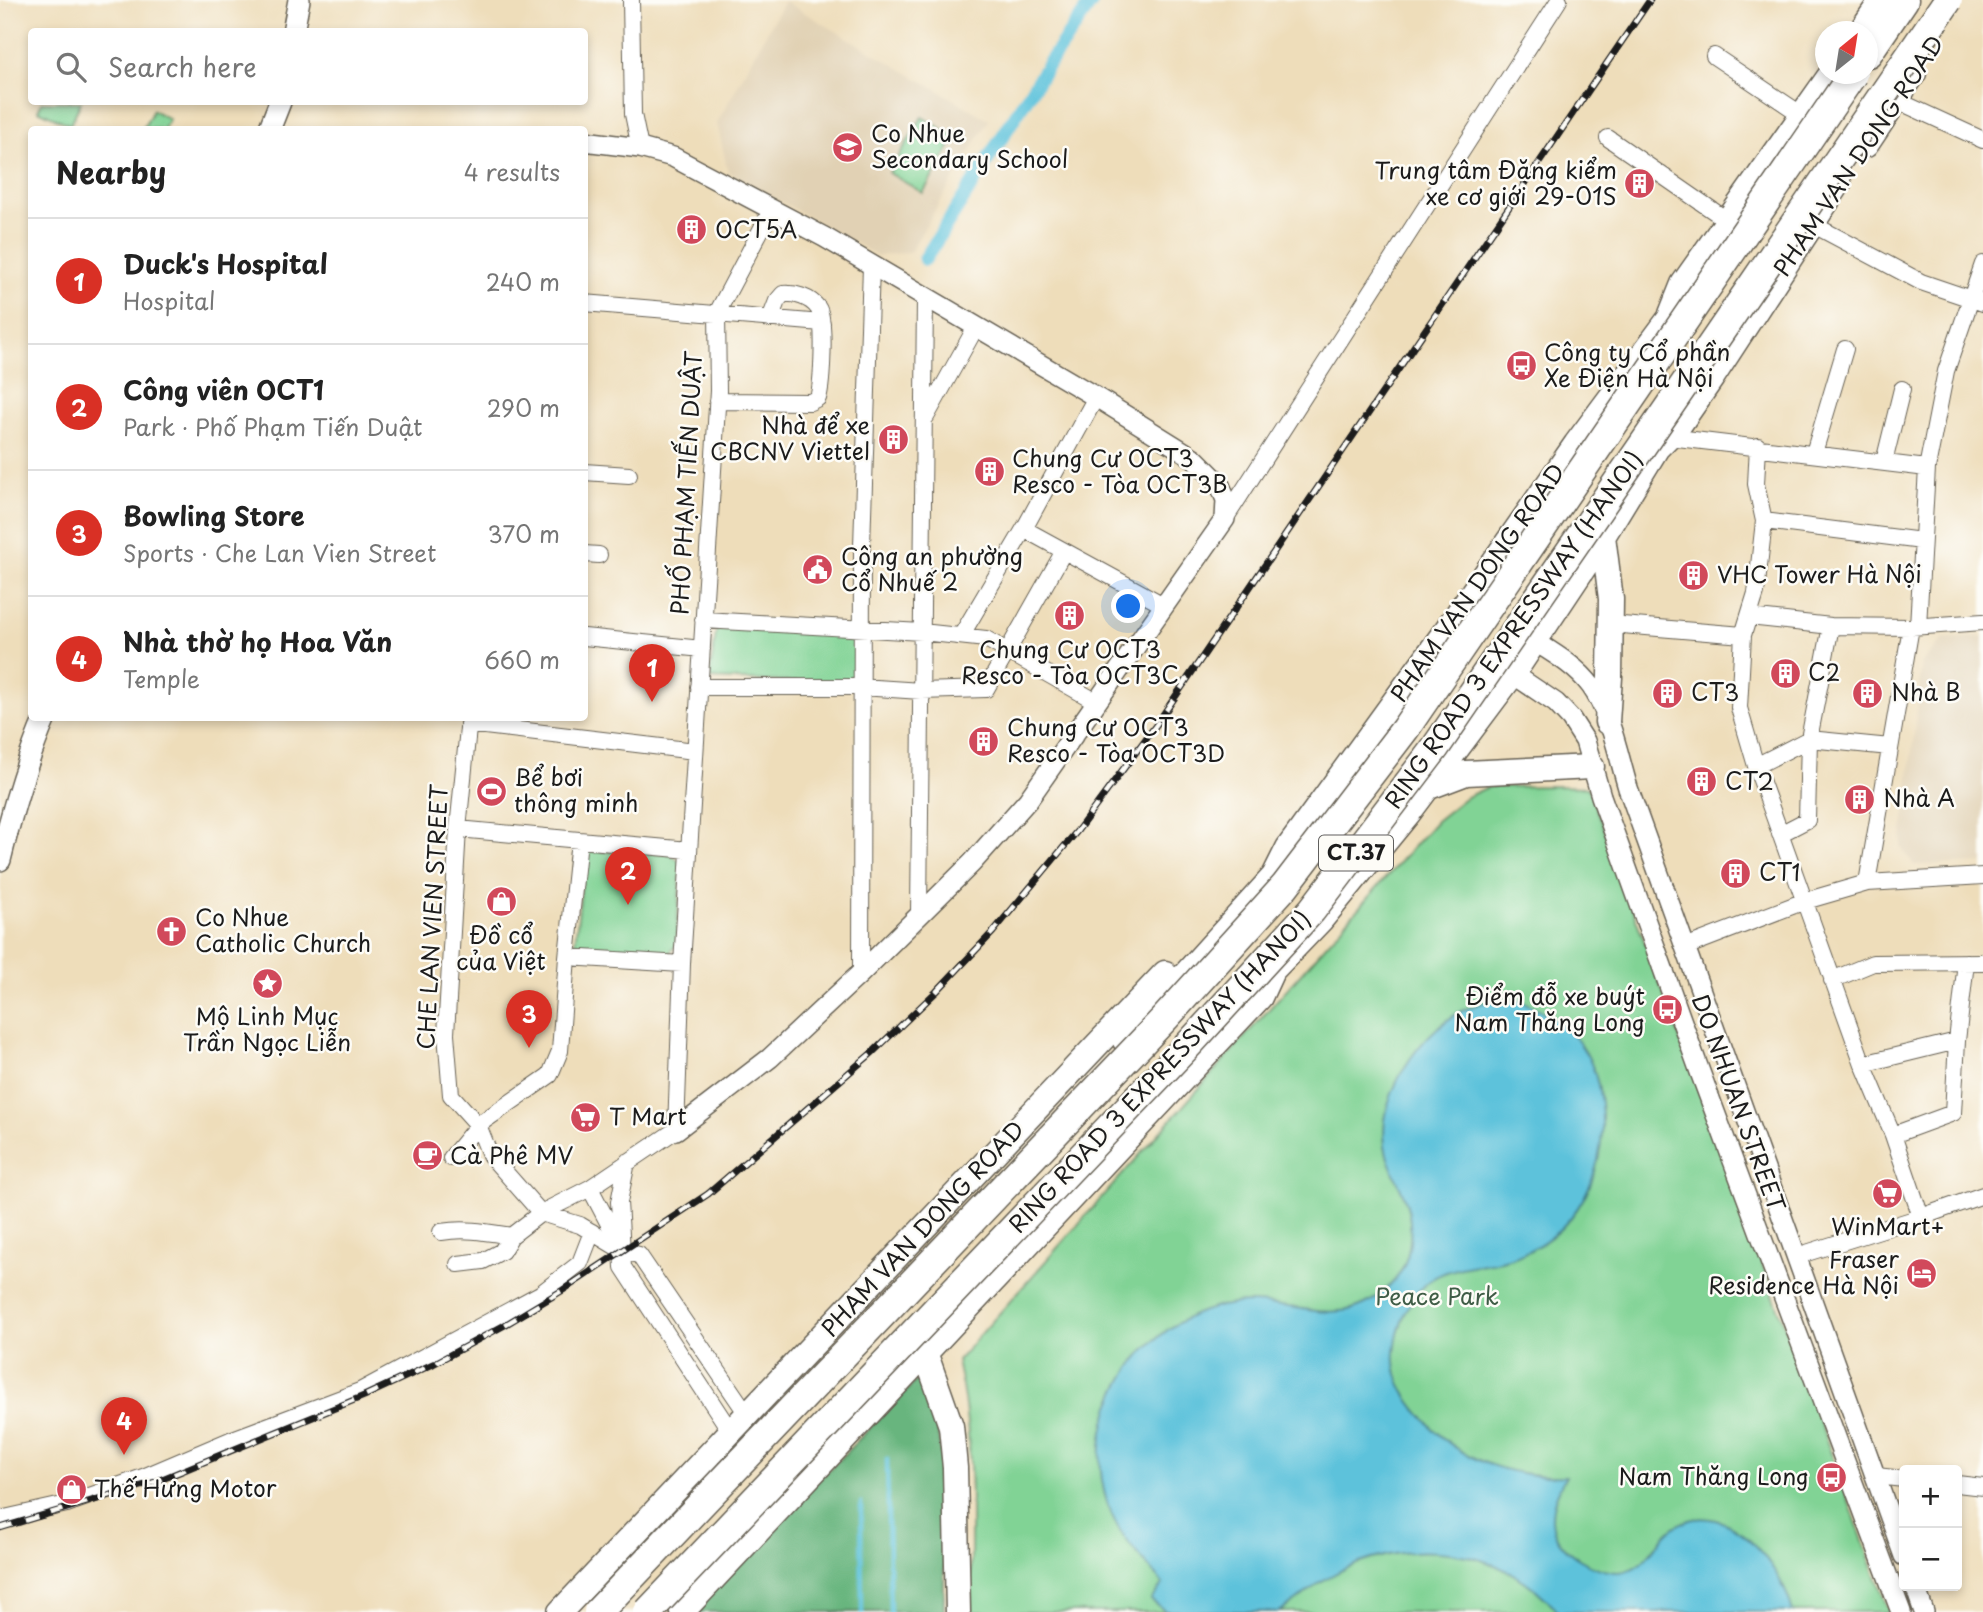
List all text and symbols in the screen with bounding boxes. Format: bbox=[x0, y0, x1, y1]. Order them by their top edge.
north arrow bbox=[1815, 21, 1878, 84]
search box bbox=[28, 28, 588, 105]
street label: PHAM VAN DONG ROAD bbox=[1764, 28, 1952, 283]
text: Search here bbox=[108, 47, 257, 86]
icon: search bbox=[52, 48, 90, 86]
place label: Co Nhue Secondary School bbox=[871, 115, 1068, 176]
school or university icon: Co Nhue Secondary School bbox=[831, 130, 865, 164]
text: Nearby bbox=[56, 149, 166, 194]
place label: Trung tâm Đăng kiểm xe cơ giới 29-01S bbox=[1375, 152, 1617, 213]
text: 4 results bbox=[464, 154, 560, 189]
building icon: Trung tâm Đăng kiểm xe cơ giới 29-01S bbox=[1623, 167, 1657, 201]
place label: OCT5A bbox=[715, 211, 797, 246]
building icon: OCT5A bbox=[675, 213, 709, 247]
text: Duck's Hospital bbox=[123, 244, 328, 283]
text: 1 bbox=[74, 264, 85, 299]
text: 240 m bbox=[486, 264, 560, 299]
text: Hospital bbox=[123, 283, 215, 318]
place label: Công ty Cổ phần Xe Điện Hà Nội bbox=[1544, 334, 1730, 395]
bus stop icon: Công ty Cổ phần Xe Điện Hà Nội bbox=[1504, 349, 1538, 383]
street label: PHỐ PHẠM TIẾN DUẬT bbox=[661, 350, 710, 616]
text: Công viên OCT1 bbox=[123, 370, 324, 409]
text: 2 bbox=[71, 390, 87, 425]
text: 290 m bbox=[487, 390, 560, 425]
place label: Nhà để xe CBCNV Viettel bbox=[710, 407, 870, 468]
text: Park · Phố Phạm Tiến Duật bbox=[123, 409, 422, 444]
building icon: Nhà để xe CBCNV Viettel bbox=[876, 422, 910, 456]
place label: Chung Cư OCT3 Resco - Tòa OCT3B bbox=[1012, 440, 1227, 501]
street label: RING ROAD 3 EXPRESSWAY (HANOI) bbox=[1375, 443, 1650, 815]
building icon: Chung Cư OCT3 Resco - Tòa OCT3B bbox=[972, 455, 1006, 489]
street label: PHAM VAN DONG ROAD bbox=[1381, 456, 1573, 709]
text: Bowling Store bbox=[123, 496, 305, 535]
text: 3 bbox=[71, 516, 87, 551]
text: 370 m bbox=[487, 516, 560, 551]
text: Sports · Che Lan Vien Street bbox=[123, 535, 437, 570]
place label: Công an phường Cổ Nhuế 2 bbox=[841, 538, 1023, 599]
public building icon: Công an phường Cổ Nhuế 2 bbox=[801, 553, 835, 587]
place label: VHC Tower Hà Nội bbox=[1717, 556, 1922, 591]
building icon: VHC Tower Hà Nội bbox=[1677, 558, 1711, 592]
your location bbox=[1111, 589, 1145, 623]
building icon: Chung Cư OCT3 Resco - Tòa OCT3C bbox=[1053, 599, 1087, 633]
text: Nhà thờ họ Hoa Văn bbox=[123, 622, 392, 661]
place label: Chung Cư OCT3 Resco - Tòa OCT3C bbox=[961, 631, 1179, 692]
text: 4 bbox=[71, 642, 87, 677]
text: 660 m bbox=[484, 642, 560, 677]
pin: 1 bbox=[629, 644, 675, 702]
place label: C2 bbox=[1808, 654, 1840, 689]
building icon: C2 bbox=[1768, 656, 1802, 690]
text: Temple bbox=[123, 661, 200, 696]
place label: CT3 bbox=[1691, 674, 1739, 709]
place label: Nhà B bbox=[1891, 674, 1960, 709]
building icon: CT3 bbox=[1651, 676, 1685, 710]
building icon: Nhà B bbox=[1851, 676, 1885, 710]
place label: Chung Cư OCT3 Resco - Tòa OCT3D bbox=[1007, 709, 1225, 770]
building icon: Chung Cư OCT3 Resco - Tòa OCT3D bbox=[967, 724, 1001, 758]
place label: Bể bơi thông minh bbox=[514, 759, 639, 820]
place label: CT2 bbox=[1725, 763, 1774, 798]
building icon: CT2 bbox=[1685, 765, 1719, 799]
sports icon: Bể bơi thông minh bbox=[474, 774, 508, 808]
place label: Nhà A bbox=[1883, 780, 1955, 815]
building icon: Nhà A bbox=[1843, 782, 1877, 816]
street label: CHE LAN VIEN STREET bbox=[407, 783, 456, 1050]
road number: CT.37 bbox=[1319, 836, 1393, 870]
pin: 2 bbox=[605, 847, 651, 905]
place label: CT1 bbox=[1759, 854, 1801, 889]
building icon: CT1 bbox=[1719, 856, 1753, 890]
shop icon: Đồ cổ của Việt bbox=[484, 885, 518, 919]
place label: Co Nhue Catholic Church bbox=[195, 899, 371, 960]
street label: RING ROAD 3 EXPRESSWAY (HANOI) bbox=[1000, 902, 1318, 1240]
church icon: Co Nhue Catholic Church bbox=[155, 914, 189, 948]
place label: Đồ cổ của Việt bbox=[456, 917, 546, 978]
place icon: Mộ Linh Mục Trần Ngọc Liễn bbox=[250, 966, 284, 1000]
place label: Điểm đỗ xe buýt Nam Thăng Long bbox=[1455, 978, 1645, 1039]
street label: DO NHUAN STREET bbox=[1684, 989, 1795, 1216]
pin: 3 bbox=[506, 990, 552, 1048]
bus stop icon: Điểm đỗ xe buýt Nam Thăng Long bbox=[1651, 993, 1685, 1027]
place label: Mộ Linh Mục Trần Ngọc Liễn bbox=[183, 998, 351, 1059]
place label: T Mart bbox=[609, 1098, 687, 1133]
supermarket icon: T Mart bbox=[569, 1100, 603, 1134]
street label: PHAM VAN DONG ROAD bbox=[812, 1112, 1032, 1344]
place label: Cà Phê MV bbox=[450, 1137, 573, 1172]
cafe icon: Cà Phê MV bbox=[410, 1139, 444, 1173]
supermarket icon: WinMart+ bbox=[1871, 1176, 1905, 1210]
place label: WinMart+ bbox=[1831, 1208, 1945, 1243]
place label: Fraser Residence Hà Nội bbox=[1708, 1241, 1899, 1302]
hotel icon: Fraser Residence Hà Nội bbox=[1905, 1256, 1939, 1290]
park label: Peace Park bbox=[1375, 1278, 1499, 1313]
pin: 4 bbox=[101, 1397, 147, 1455]
place label: Nam Thăng Long bbox=[1619, 1458, 1809, 1493]
bus stop icon: Nam Thăng Long bbox=[1815, 1460, 1849, 1494]
map controls bbox=[1899, 1465, 1962, 1591]
button: + bbox=[1899, 1465, 1962, 1528]
place label: Thế Hưng Motor bbox=[94, 1470, 277, 1505]
shop icon: Thế Hưng Motor bbox=[54, 1472, 88, 1506]
button: − bbox=[1899, 1528, 1962, 1591]

